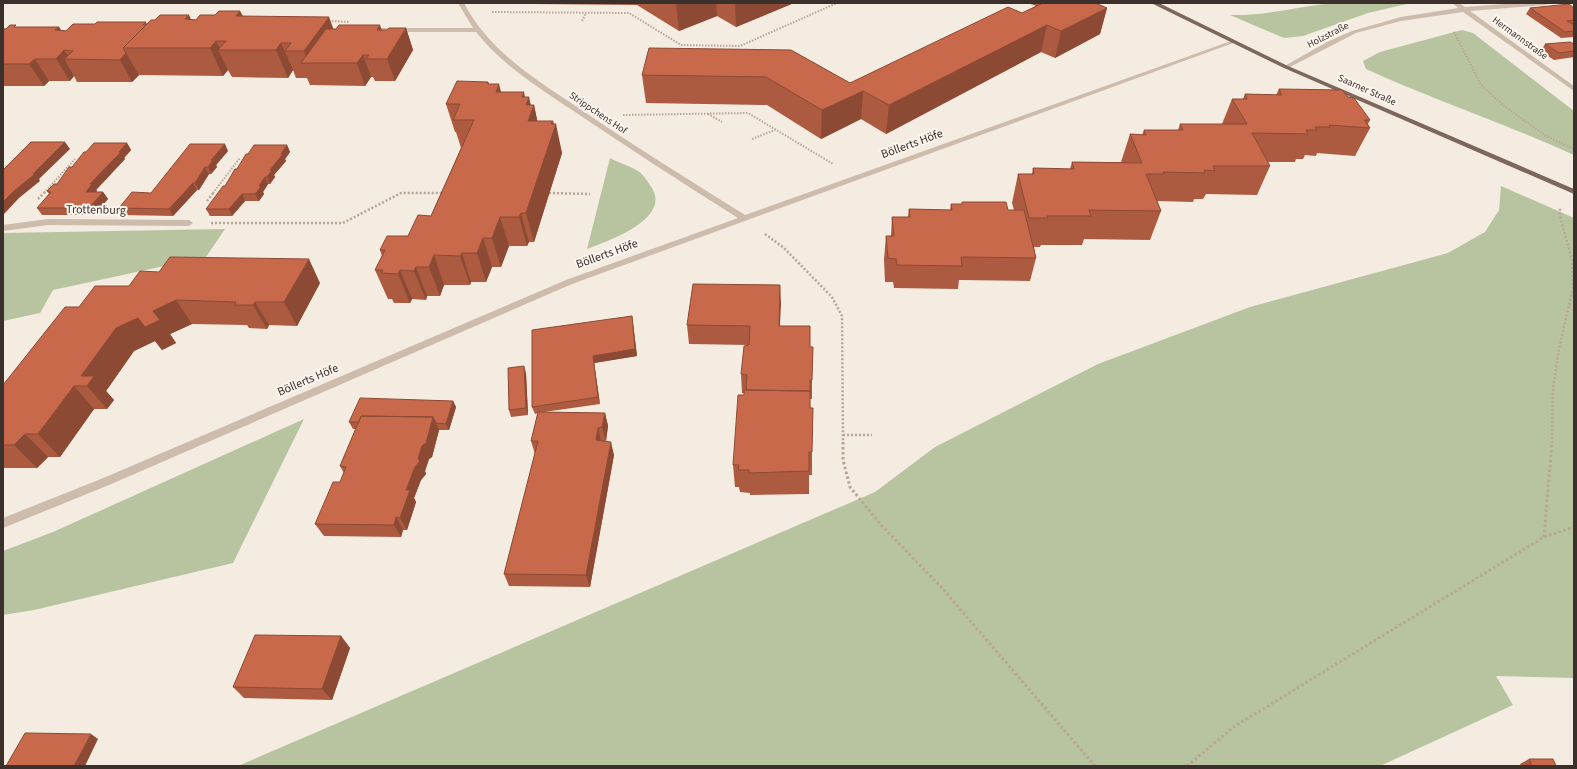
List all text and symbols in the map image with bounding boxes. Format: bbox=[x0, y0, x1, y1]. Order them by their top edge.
street label: Hermannstraße bbox=[1489, 13, 1551, 63]
street label: Holzstraße bbox=[1305, 19, 1351, 51]
street label: Saarner Straße bbox=[1336, 71, 1398, 109]
street label: Strippchens Hof bbox=[566, 88, 631, 138]
street label: Böllerts Höfe bbox=[879, 125, 945, 163]
street label: Trottenburg bbox=[66, 201, 126, 219]
street label: Böllerts Höfe bbox=[574, 235, 640, 273]
street label: Böllerts Höfe bbox=[275, 360, 341, 400]

